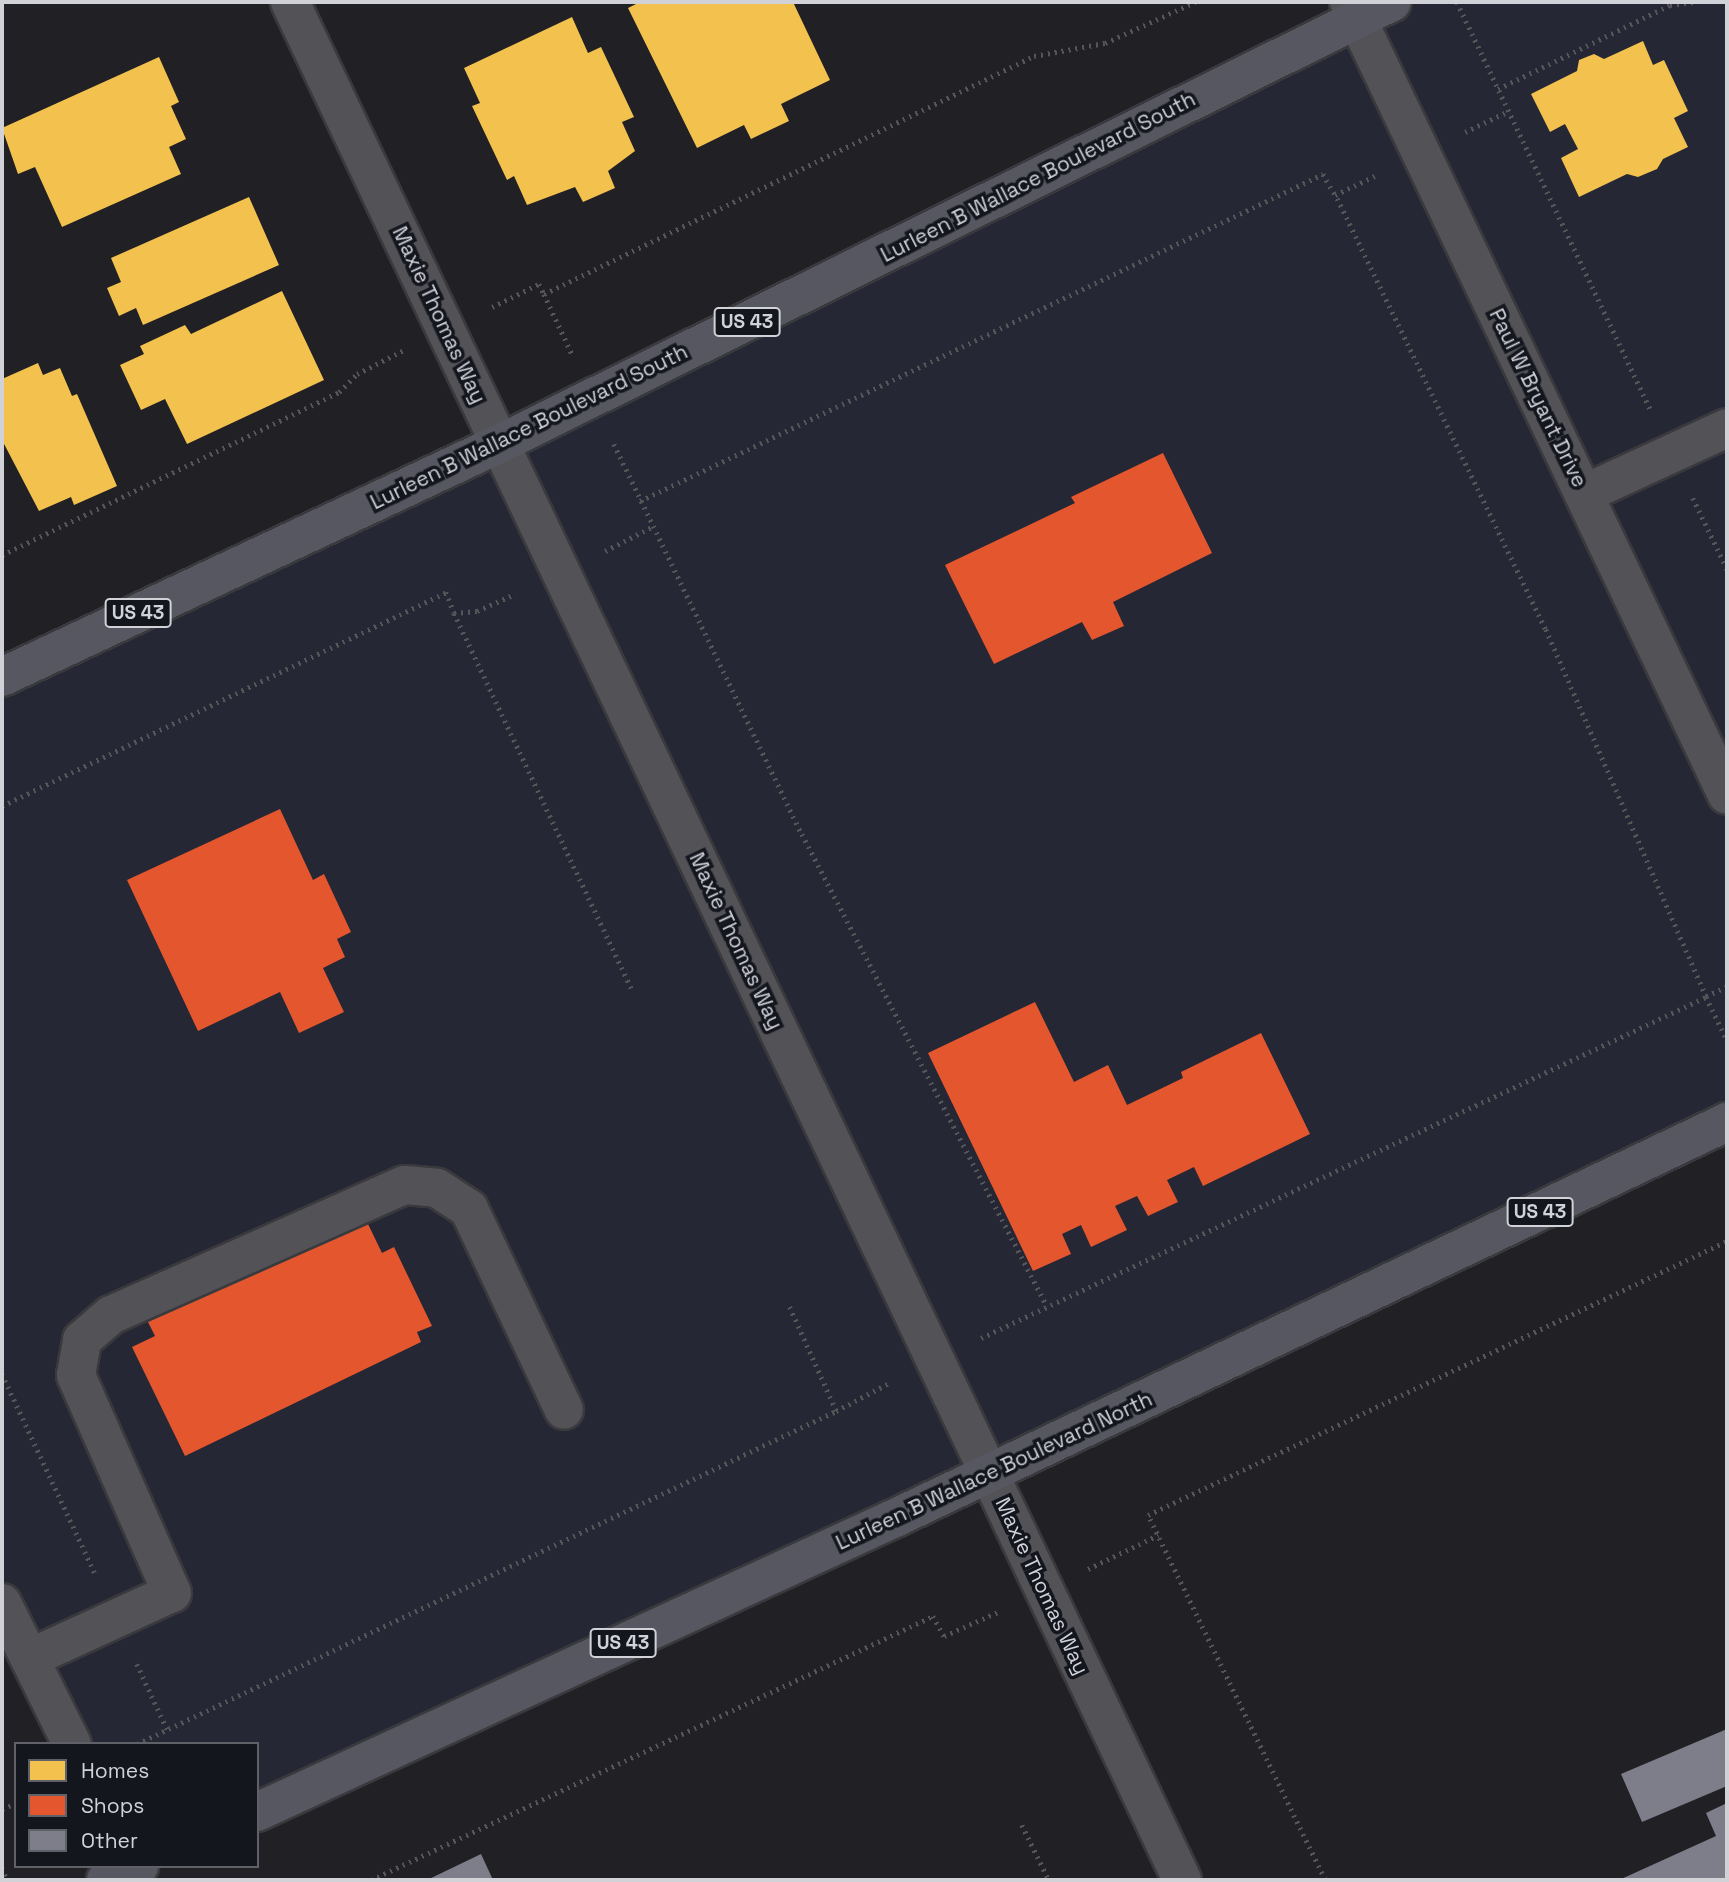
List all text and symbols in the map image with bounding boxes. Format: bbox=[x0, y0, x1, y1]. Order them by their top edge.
street label: Lurleen B Wallace Boulevard South bbox=[876, 86, 1200, 268]
street label: Maxie Thomas Way bbox=[387, 222, 491, 408]
street label: Paul W Bryant Drive bbox=[1484, 304, 1592, 492]
road number: US 43 bbox=[712, 306, 782, 338]
street label: Lurleen B Wallace Boulevard South bbox=[366, 339, 692, 515]
road number: US 43 bbox=[103, 598, 173, 628]
street label: Maxie Thomas Way bbox=[684, 848, 788, 1034]
road number: US 43 bbox=[1505, 1196, 1575, 1228]
street label: Lurleen B Wallace Boulevard North bbox=[832, 1386, 1156, 1556]
street label: Maxie Thomas Way bbox=[990, 1493, 1094, 1679]
road number: US 43 bbox=[588, 1628, 658, 1658]
legend bbox=[14, 1742, 259, 1868]
text: Homes bbox=[81, 1757, 149, 1784]
text: Shops bbox=[81, 1792, 144, 1819]
text: Other bbox=[81, 1827, 138, 1854]

